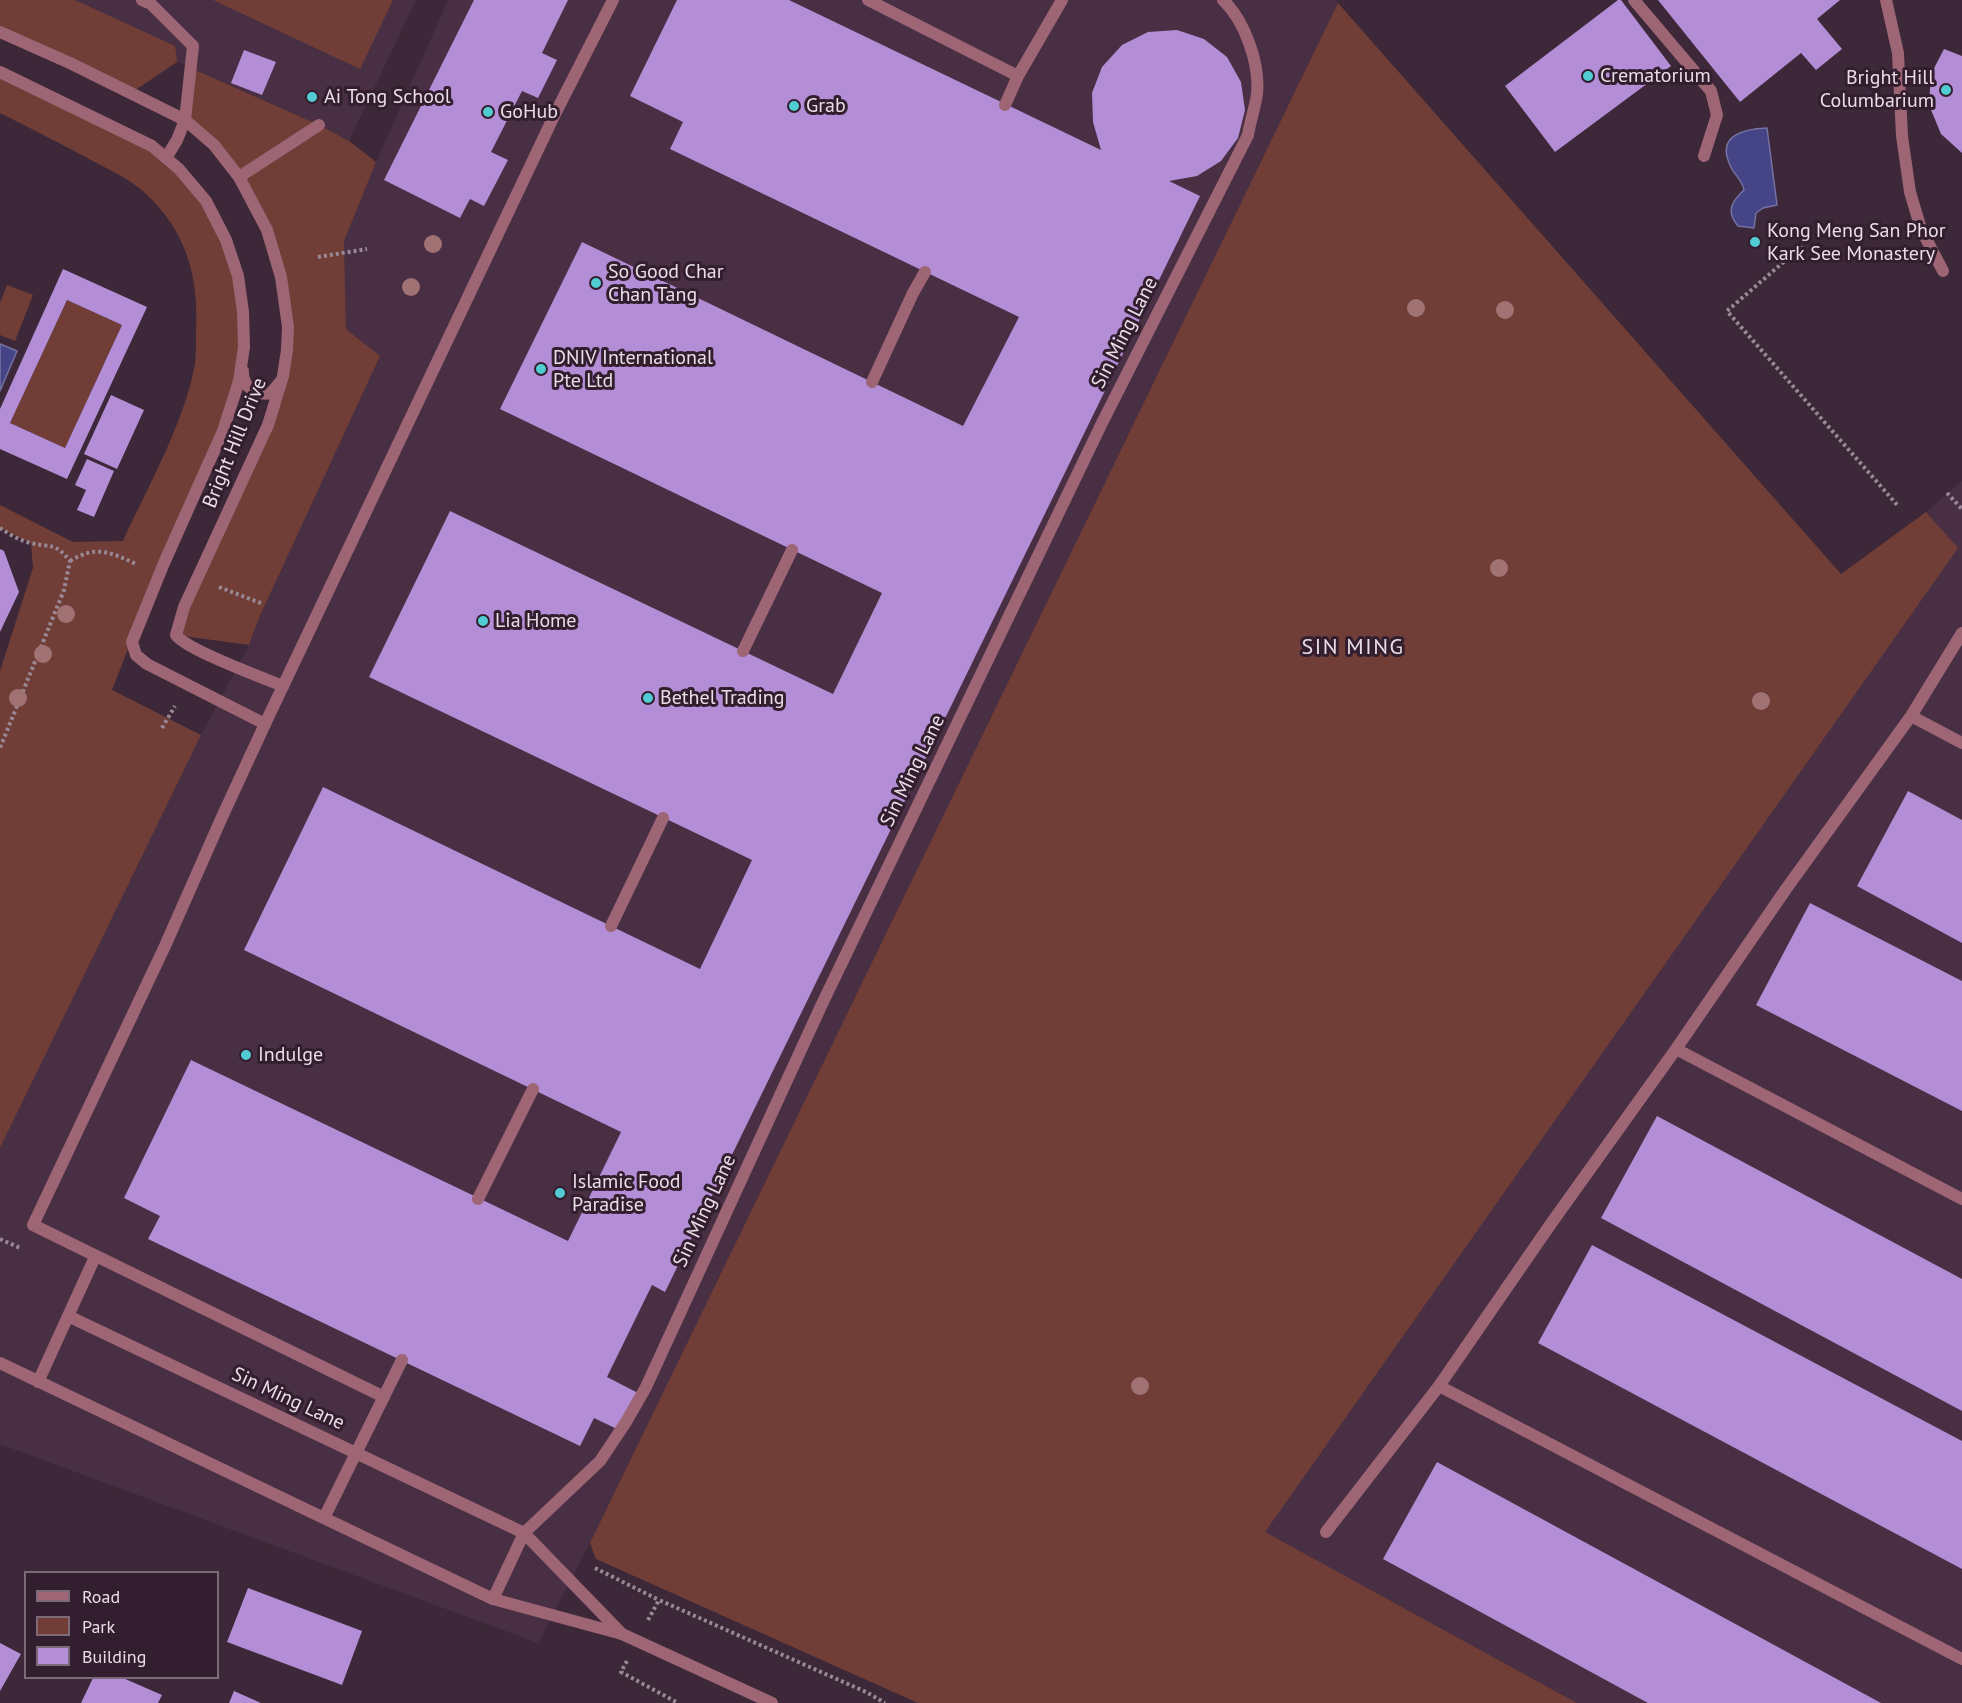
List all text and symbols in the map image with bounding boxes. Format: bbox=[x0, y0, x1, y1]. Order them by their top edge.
place label: Crematorium bbox=[1600, 64, 1711, 88]
place label: Bright Hill Columbarium bbox=[1820, 66, 1934, 113]
marker: Crematorium bbox=[1581, 69, 1595, 83]
marker: Bright Hill Columbarium bbox=[1939, 83, 1953, 97]
place label: Ai Tong School bbox=[324, 85, 451, 109]
marker: Ai Tong School bbox=[305, 90, 319, 104]
place label: Grab bbox=[806, 94, 846, 118]
marker: Grab bbox=[787, 99, 801, 113]
place label: GoHub bbox=[500, 100, 558, 124]
marker: GoHub bbox=[481, 105, 495, 119]
place label: Kong Meng San Phor Kark See Monastery bbox=[1767, 219, 1945, 266]
marker: Kong Meng San Phor Kark See Monastery bbox=[1748, 235, 1762, 249]
place label: So Good Char Chan Tang bbox=[608, 260, 724, 307]
street label: Sin Ming Lane bbox=[1087, 273, 1163, 393]
marker: So Good Char Chan Tang bbox=[589, 276, 603, 290]
place label: DNIV International Pte Ltd bbox=[553, 346, 713, 393]
marker: DNIV International Pte Ltd bbox=[534, 362, 548, 376]
street label: Bright Hill Drive bbox=[198, 374, 272, 512]
place label: Lia Home bbox=[495, 609, 577, 633]
marker: Lia Home bbox=[476, 614, 490, 628]
district label: SIN MING bbox=[1302, 635, 1404, 661]
place label: Bethel Trading bbox=[660, 686, 784, 710]
marker: Bethel Trading bbox=[641, 691, 655, 705]
street label: Sin Ming Lane bbox=[876, 711, 950, 831]
place label: Indulge bbox=[258, 1043, 323, 1067]
marker: Indulge bbox=[239, 1048, 253, 1062]
street label: Sin Ming Lane bbox=[668, 1151, 742, 1271]
place label: Islamic Food Paradise bbox=[572, 1170, 680, 1217]
marker: Islamic Food Paradise bbox=[553, 1186, 567, 1200]
street label: Sin Ming Lane bbox=[228, 1362, 348, 1436]
legend bbox=[24, 1571, 219, 1679]
text: Road bbox=[82, 1585, 120, 1608]
text: Park bbox=[82, 1615, 115, 1638]
text: Building bbox=[82, 1645, 146, 1668]

